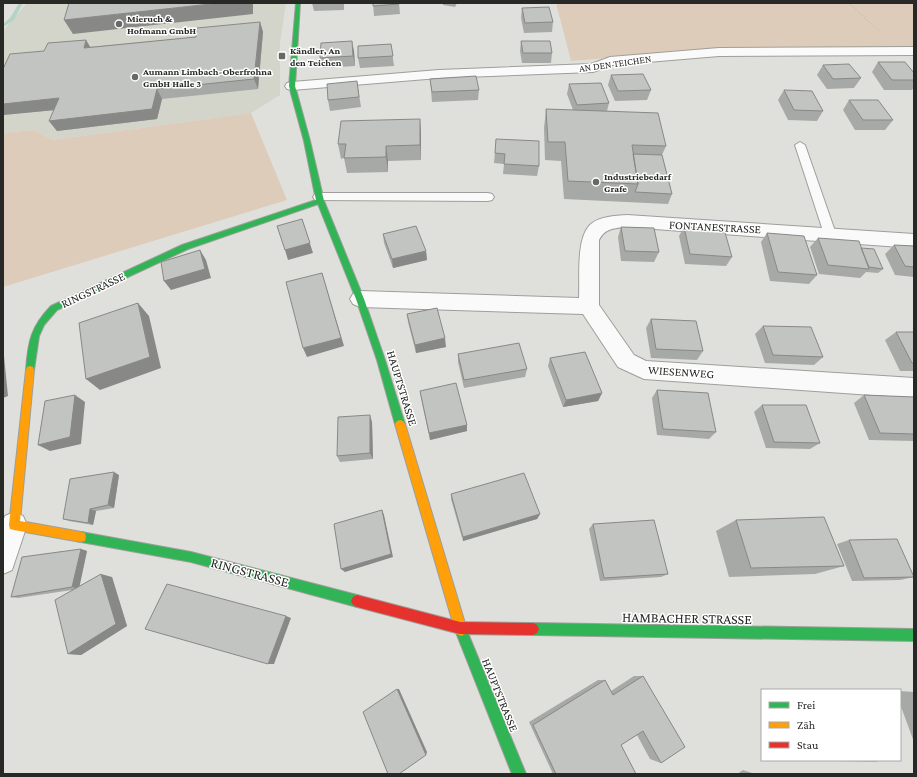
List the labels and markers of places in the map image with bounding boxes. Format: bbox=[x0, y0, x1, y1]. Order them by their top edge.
place label: Mieruch & Hofmann GmbH bbox=[127, 13, 196, 36]
marker: Mieruch & Hofmann GmbH bbox=[114, 19, 124, 29]
place label: Kändler, An den Teichen bbox=[290, 45, 342, 68]
marker: Kändler, An den Teichen bbox=[277, 51, 287, 61]
place label: Aumann Limbach-Oberfrohna GmbH Halle 3 bbox=[142, 66, 272, 89]
marker: Aumann Limbach-Oberfrohna GmbH Halle 3 bbox=[130, 72, 140, 82]
place label: Industriebedarf Grafe bbox=[604, 171, 672, 194]
marker: Industriebedarf Grafe bbox=[591, 177, 601, 187]

